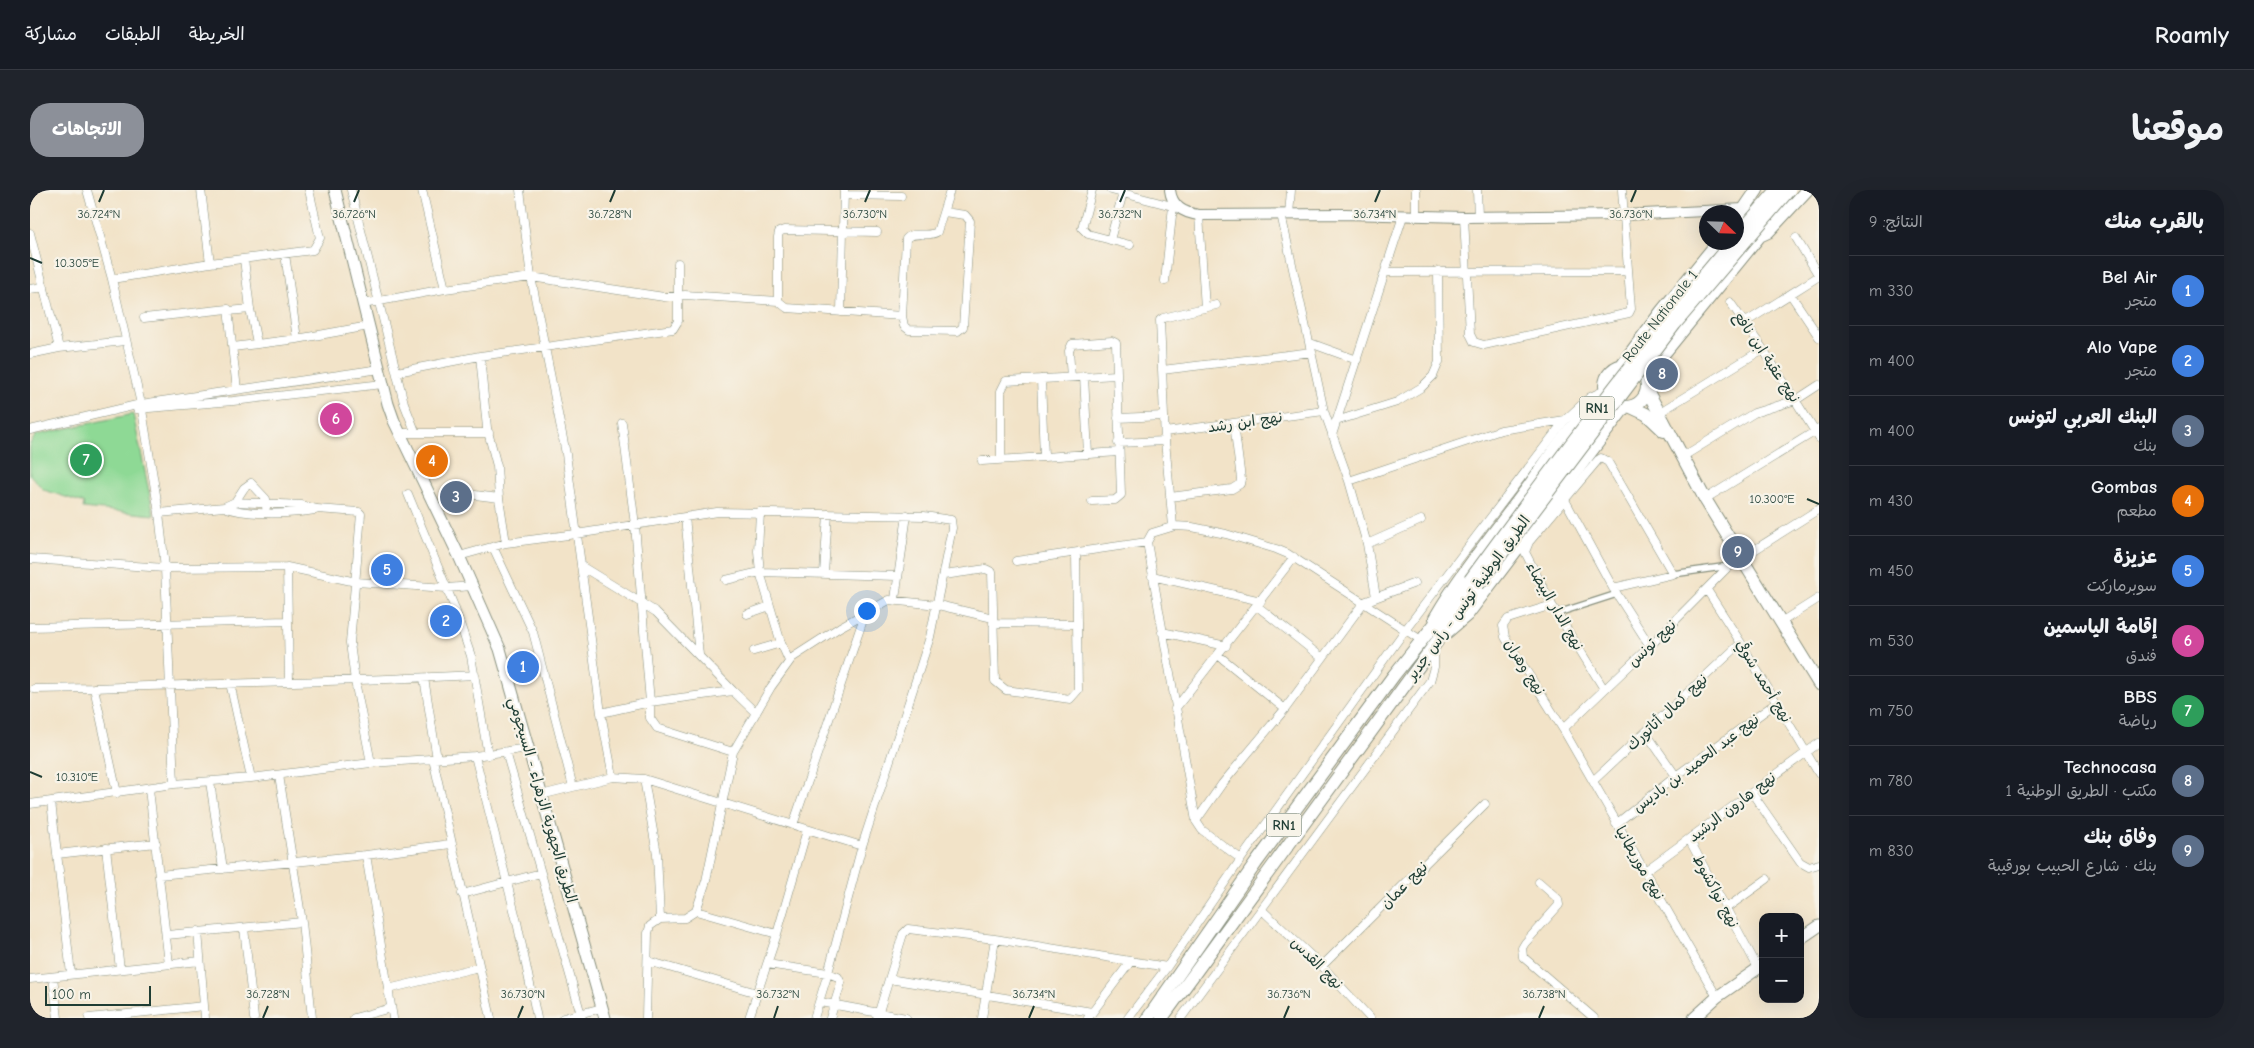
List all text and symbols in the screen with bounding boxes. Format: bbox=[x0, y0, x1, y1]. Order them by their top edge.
text: Roamly bbox=[2155, 21, 2229, 49]
text: مشاركة bbox=[25, 24, 77, 45]
text: الطبقات bbox=[105, 24, 161, 45]
text: الخريطة bbox=[189, 24, 245, 45]
button: الاتجاهات bbox=[30, 103, 144, 157]
text: موقعنا bbox=[2131, 108, 2224, 149]
north arrow bbox=[1699, 205, 1744, 250]
text: 36.724°N bbox=[78, 207, 120, 221]
text: 36.726°N bbox=[332, 207, 376, 221]
text: 36.728°N bbox=[588, 207, 632, 221]
text: 36.730°N bbox=[843, 207, 887, 221]
text: 36.732°N bbox=[1098, 207, 1142, 221]
text: 36.734°N bbox=[1354, 207, 1396, 221]
text: 36.736°N bbox=[1609, 207, 1653, 221]
text: بالقرب منك bbox=[2104, 209, 2204, 233]
text: النتائج: 9 bbox=[1869, 213, 1923, 231]
text: 10.305°E bbox=[55, 256, 99, 270]
street label: Route Nationale 1 bbox=[1618, 266, 1702, 366]
text: Bel Air bbox=[2102, 266, 2157, 288]
text: 330 m bbox=[1869, 282, 1914, 300]
text: 1 bbox=[2185, 282, 2191, 300]
text: متجر bbox=[2126, 292, 2157, 310]
street label: نهج عقبة ابن نافع bbox=[1728, 308, 1804, 407]
text: Alo Vape bbox=[2087, 336, 2157, 358]
text: 400 m bbox=[1869, 352, 1915, 370]
text: 2 bbox=[2184, 352, 2192, 370]
pin: 8 bbox=[1646, 355, 1678, 393]
text: متجر bbox=[2126, 362, 2157, 380]
road number: RN1 bbox=[1580, 397, 1614, 420]
pin: 6 bbox=[320, 400, 352, 438]
text: البنك العربي لتونس bbox=[2008, 406, 2157, 428]
street label: نهج ابن رشد bbox=[1206, 408, 1284, 437]
text: 400 m bbox=[1869, 422, 1915, 440]
text: 3 bbox=[2184, 422, 2192, 440]
text: بنك bbox=[2133, 437, 2157, 455]
pin: 7 bbox=[70, 441, 102, 479]
pin: 4 bbox=[416, 442, 448, 480]
text: Gombas bbox=[2091, 476, 2157, 498]
pin: 3 bbox=[440, 478, 472, 516]
text: 10.300°E bbox=[1750, 492, 1794, 506]
text: 430 m bbox=[1869, 492, 1913, 510]
text: 4 bbox=[2184, 492, 2192, 510]
text: مطعم bbox=[2117, 502, 2157, 520]
street label: الطريق الوطنية تونس - رأس جدير bbox=[1401, 512, 1534, 685]
pin: 9 bbox=[1722, 533, 1754, 571]
text: عزيزة bbox=[2113, 546, 2157, 568]
pin: 5 bbox=[371, 551, 403, 589]
street label: نهج الدار البيضاء bbox=[1522, 558, 1588, 654]
text: 450 m bbox=[1869, 562, 1914, 580]
text: 5 bbox=[2184, 562, 2192, 580]
text: سوبرماركت bbox=[2087, 577, 2157, 595]
your location bbox=[854, 598, 880, 624]
pin: 2 bbox=[430, 602, 462, 640]
street label: نهج تونس bbox=[1624, 616, 1681, 671]
text: إقامة الياسمين bbox=[2043, 616, 2157, 638]
text: 530 m bbox=[1869, 632, 1914, 650]
text: 6 bbox=[2184, 632, 2192, 650]
street label: نهج أحمد شوقي bbox=[1731, 635, 1798, 726]
street label: نهج وهران bbox=[1500, 636, 1549, 699]
text: فندق bbox=[2126, 647, 2157, 665]
pin: 1 bbox=[507, 648, 539, 686]
street label: نهج كمال أتاتورك bbox=[1623, 670, 1712, 755]
text: BBS bbox=[2123, 686, 2157, 708]
street label: الطريق الجهوية الزهراء - السيجومي bbox=[501, 695, 581, 906]
text: 750 m bbox=[1869, 702, 1914, 720]
text: 7 bbox=[2184, 702, 2192, 720]
street label: نهج عبد الحميد بن باديس bbox=[1629, 710, 1763, 817]
text: رياضة bbox=[2119, 712, 2157, 730]
text: Technocasa bbox=[2064, 756, 2157, 778]
street label: نهج هارون الرشيد bbox=[1684, 768, 1780, 847]
text: 10.310°E bbox=[56, 770, 98, 784]
text: 780 m bbox=[1869, 772, 1913, 790]
text: 8 bbox=[2184, 772, 2192, 790]
text: مكتب · الطريق الوطنية 1 bbox=[2005, 782, 2157, 800]
road number: RN1 bbox=[1266, 814, 1302, 836]
street label: نهج موريطانيا bbox=[1611, 823, 1668, 904]
text: وفاق بنك bbox=[2084, 826, 2157, 848]
text: 830 m bbox=[1869, 842, 1914, 860]
text: 9 bbox=[2184, 842, 2192, 860]
street label: نهج نواكشوط bbox=[1688, 851, 1743, 931]
text: بنك · شارع الحبيب بورقيبة bbox=[1988, 857, 2157, 875]
street label: نهج عمان bbox=[1377, 858, 1432, 913]
map controls bbox=[1759, 913, 1804, 1003]
button: + bbox=[1759, 913, 1804, 958]
street label: نهج القدس bbox=[1286, 933, 1347, 994]
button: − bbox=[1759, 958, 1804, 1003]
scale bar bbox=[45, 983, 151, 1006]
text: 100 m bbox=[52, 986, 91, 1003]
text: 36.728°N bbox=[246, 987, 290, 1001]
text: 36.730°N bbox=[501, 987, 545, 1001]
text: 36.732°N bbox=[756, 987, 800, 1001]
text: 36.734°N bbox=[1013, 987, 1055, 1001]
text: 36.736°N bbox=[1267, 987, 1311, 1001]
text: 36.738°N bbox=[1522, 987, 1566, 1001]

